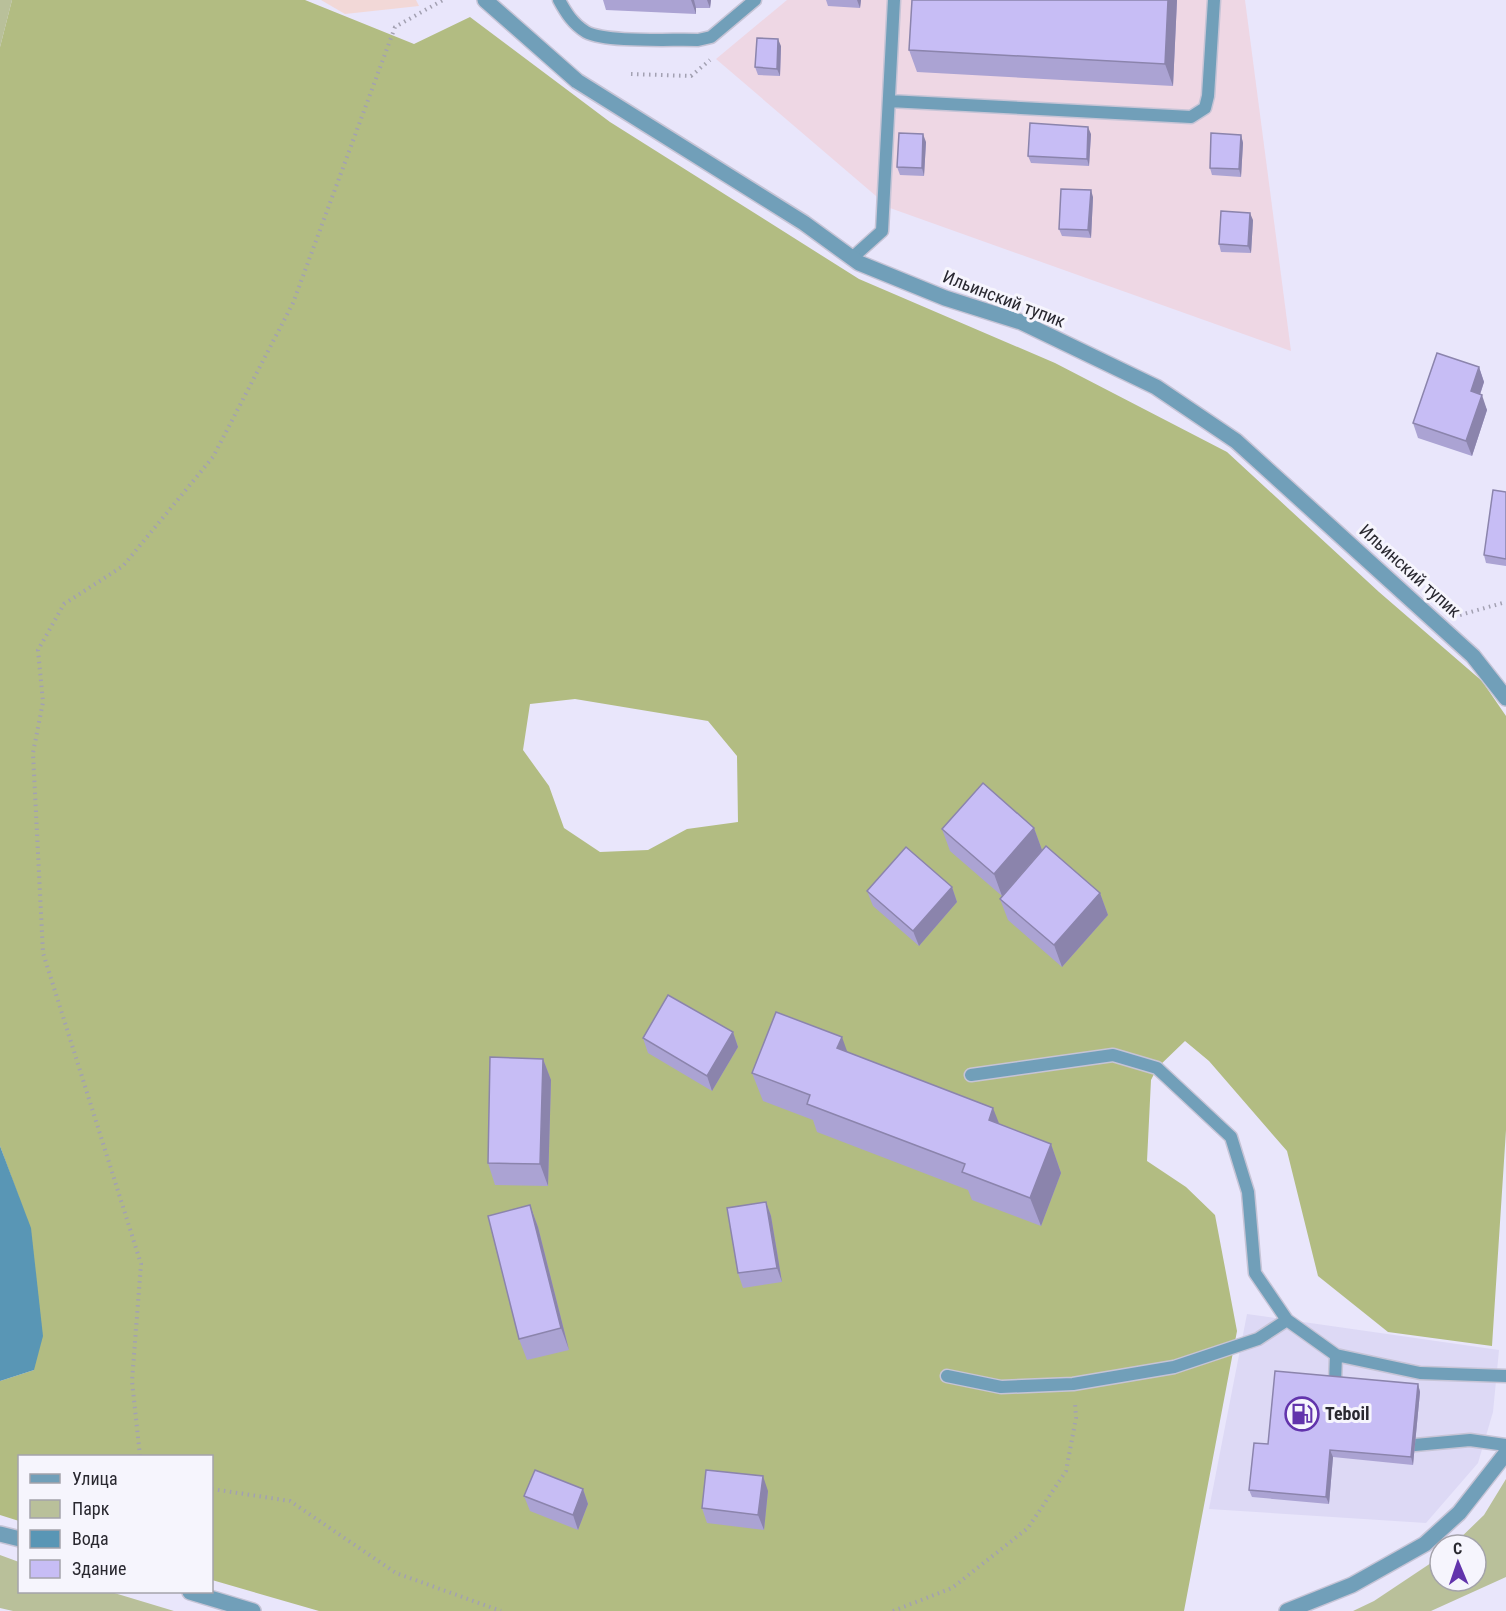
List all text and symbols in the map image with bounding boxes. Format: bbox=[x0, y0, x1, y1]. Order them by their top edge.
street label: Ильинский тупик bbox=[940, 266, 1069, 332]
street label: Ильинский тупик bbox=[1355, 520, 1466, 622]
fuel station icon: Teboil bbox=[1284, 1396, 1320, 1432]
place label: Teboil bbox=[1325, 1403, 1370, 1424]
legend bbox=[18, 1455, 213, 1593]
text: Улица bbox=[72, 1468, 118, 1489]
text: Парк bbox=[72, 1498, 110, 1519]
text: Вода bbox=[72, 1528, 109, 1549]
north arrow bbox=[1428, 1533, 1488, 1593]
text: С bbox=[1453, 1539, 1462, 1558]
text: Здание bbox=[72, 1558, 126, 1579]

